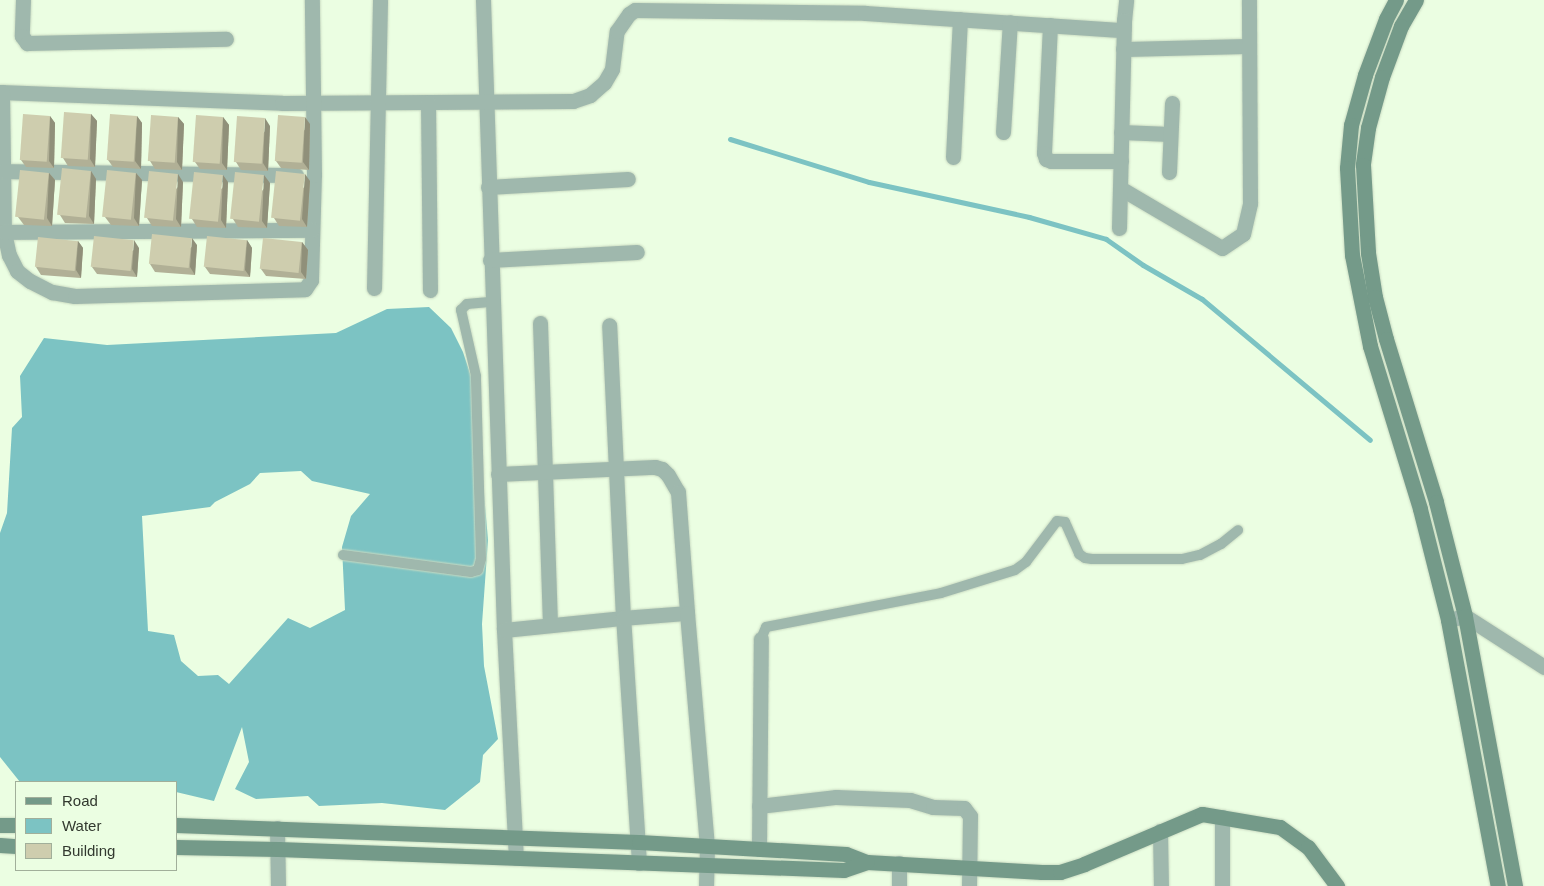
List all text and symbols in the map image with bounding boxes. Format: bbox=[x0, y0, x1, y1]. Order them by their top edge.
legend bbox=[15, 781, 178, 871]
text: Road bbox=[62, 792, 98, 809]
text: Water bbox=[62, 817, 101, 834]
text: Building bbox=[62, 842, 115, 859]

